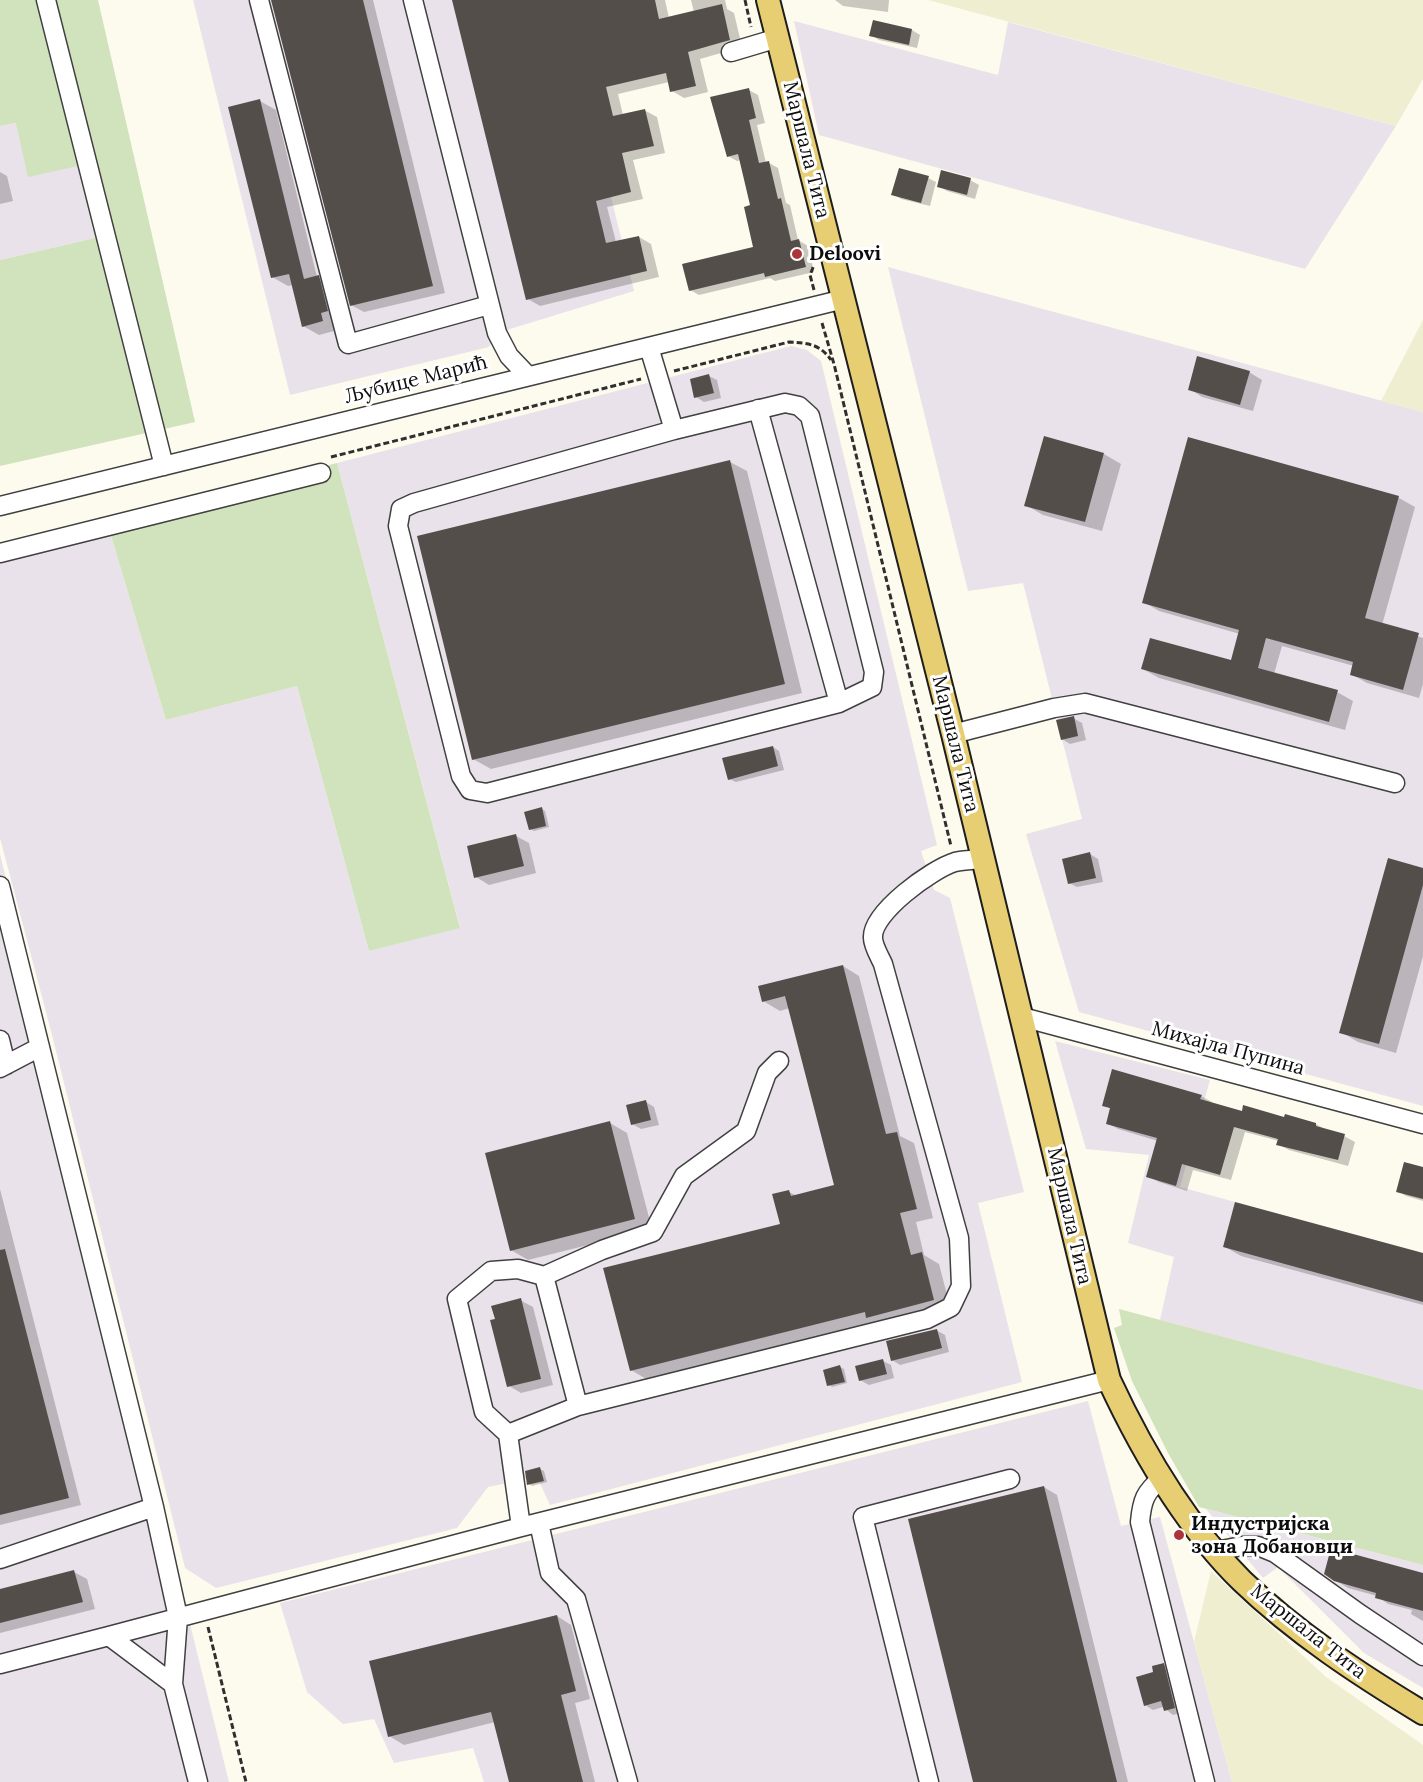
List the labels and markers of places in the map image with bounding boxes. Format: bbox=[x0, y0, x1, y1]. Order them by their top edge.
place label: Deloovi bbox=[809, 242, 881, 266]
marker: Deloovi bbox=[790, 247, 804, 261]
place label: Индустријска зона Добановци bbox=[1191, 1512, 1353, 1559]
marker: Индустријска зона Добановци bbox=[1172, 1528, 1186, 1542]

